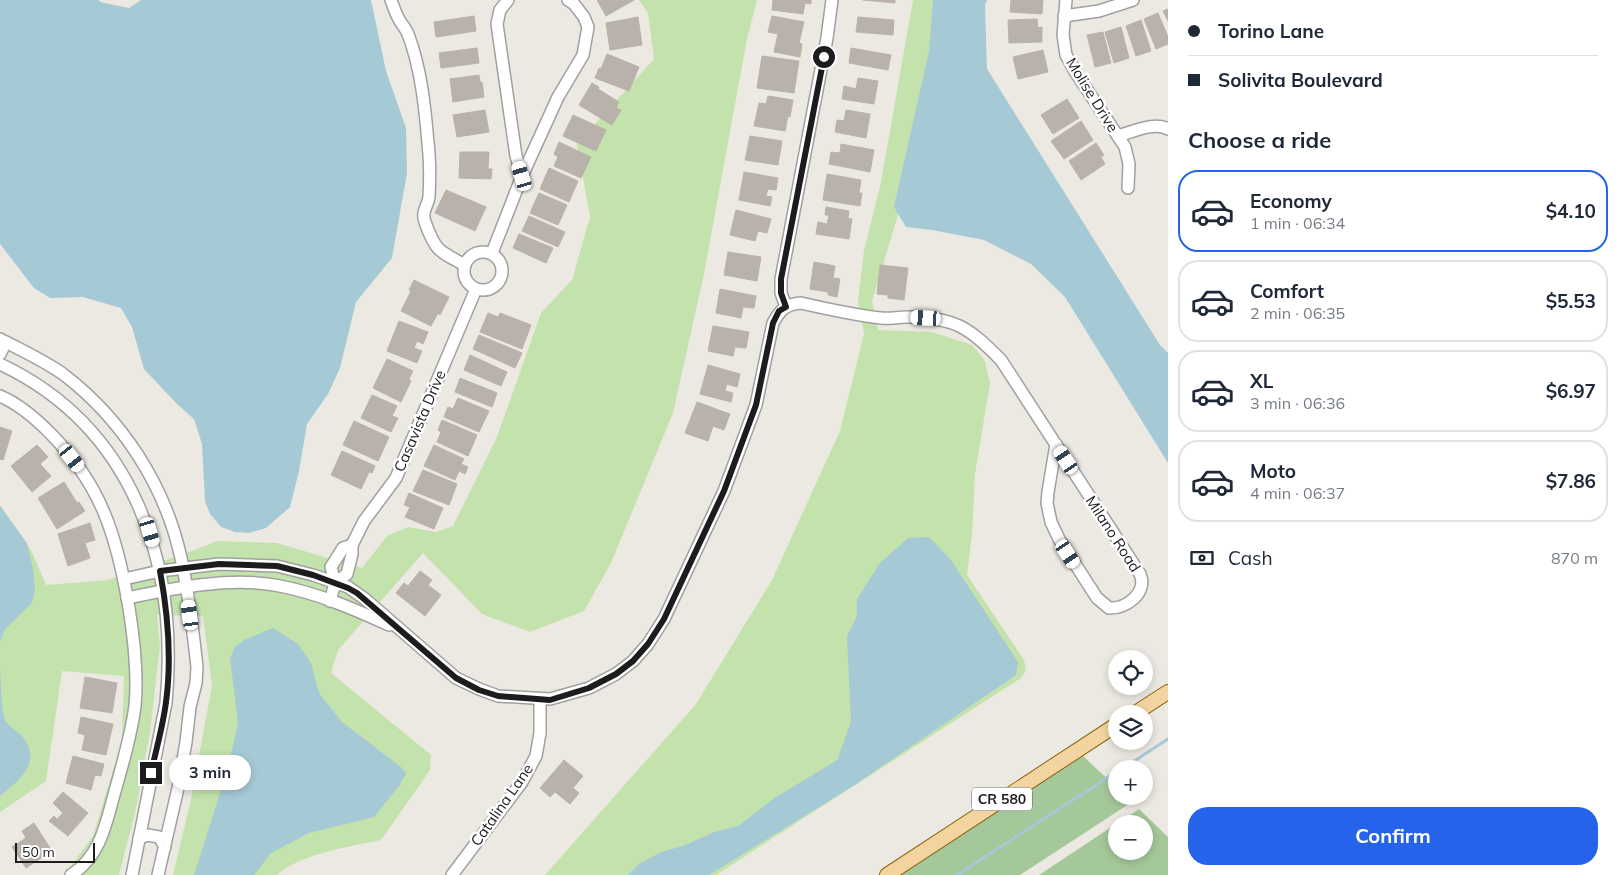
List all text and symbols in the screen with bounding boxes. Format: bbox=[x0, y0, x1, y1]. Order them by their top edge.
text: Torino Lane bbox=[1218, 19, 1324, 43]
route start bbox=[813, 46, 835, 68]
street label: Molise Drive bbox=[1062, 54, 1123, 136]
text: Solivita Boulevard bbox=[1218, 68, 1383, 92]
text: Choose a ride bbox=[1188, 126, 1331, 154]
car bbox=[510, 159, 533, 193]
icon: car bbox=[1190, 189, 1235, 234]
text: Economy bbox=[1250, 189, 1332, 213]
text: $4.10 bbox=[1546, 199, 1596, 223]
text: 1 min · 06:34 bbox=[1250, 213, 1345, 233]
icon: car bbox=[1190, 279, 1235, 324]
text: Comfort bbox=[1250, 279, 1324, 303]
text: $5.53 bbox=[1546, 289, 1596, 313]
text: 2 min · 06:35 bbox=[1250, 303, 1345, 323]
car bbox=[910, 310, 941, 326]
street label: Casavista Drive bbox=[390, 367, 450, 475]
icon: car bbox=[1190, 369, 1235, 414]
text: XL bbox=[1250, 369, 1273, 393]
text: $6.97 bbox=[1546, 379, 1596, 403]
text: 3 min · 06:36 bbox=[1250, 393, 1345, 413]
car bbox=[56, 442, 87, 474]
car bbox=[1051, 443, 1080, 477]
icon: car bbox=[1190, 459, 1235, 504]
text: Moto bbox=[1250, 459, 1296, 483]
text: $7.86 bbox=[1546, 469, 1596, 493]
text: 4 min · 06:37 bbox=[1250, 483, 1345, 503]
street label: Milano Road bbox=[1082, 492, 1145, 575]
car bbox=[138, 515, 161, 549]
car bbox=[1053, 537, 1082, 571]
icon: cash bbox=[1188, 544, 1216, 572]
text: Cash bbox=[1228, 546, 1273, 570]
text: 870 m bbox=[1551, 548, 1598, 568]
car bbox=[180, 599, 199, 631]
map controls bbox=[1108, 650, 1153, 860]
button: locate bbox=[1108, 650, 1153, 695]
button: layers bbox=[1108, 705, 1153, 750]
callout: 3 min bbox=[168, 756, 251, 790]
street label: Catalina Lane bbox=[466, 760, 537, 850]
button: + bbox=[1108, 760, 1153, 805]
route end bbox=[140, 762, 162, 784]
text: 3 min bbox=[189, 762, 231, 782]
road number: CR 580 bbox=[972, 788, 1032, 811]
button: Confirm bbox=[1188, 807, 1598, 865]
button: − bbox=[1108, 815, 1153, 860]
scale bar bbox=[15, 840, 95, 863]
text: 50 m bbox=[22, 843, 55, 861]

